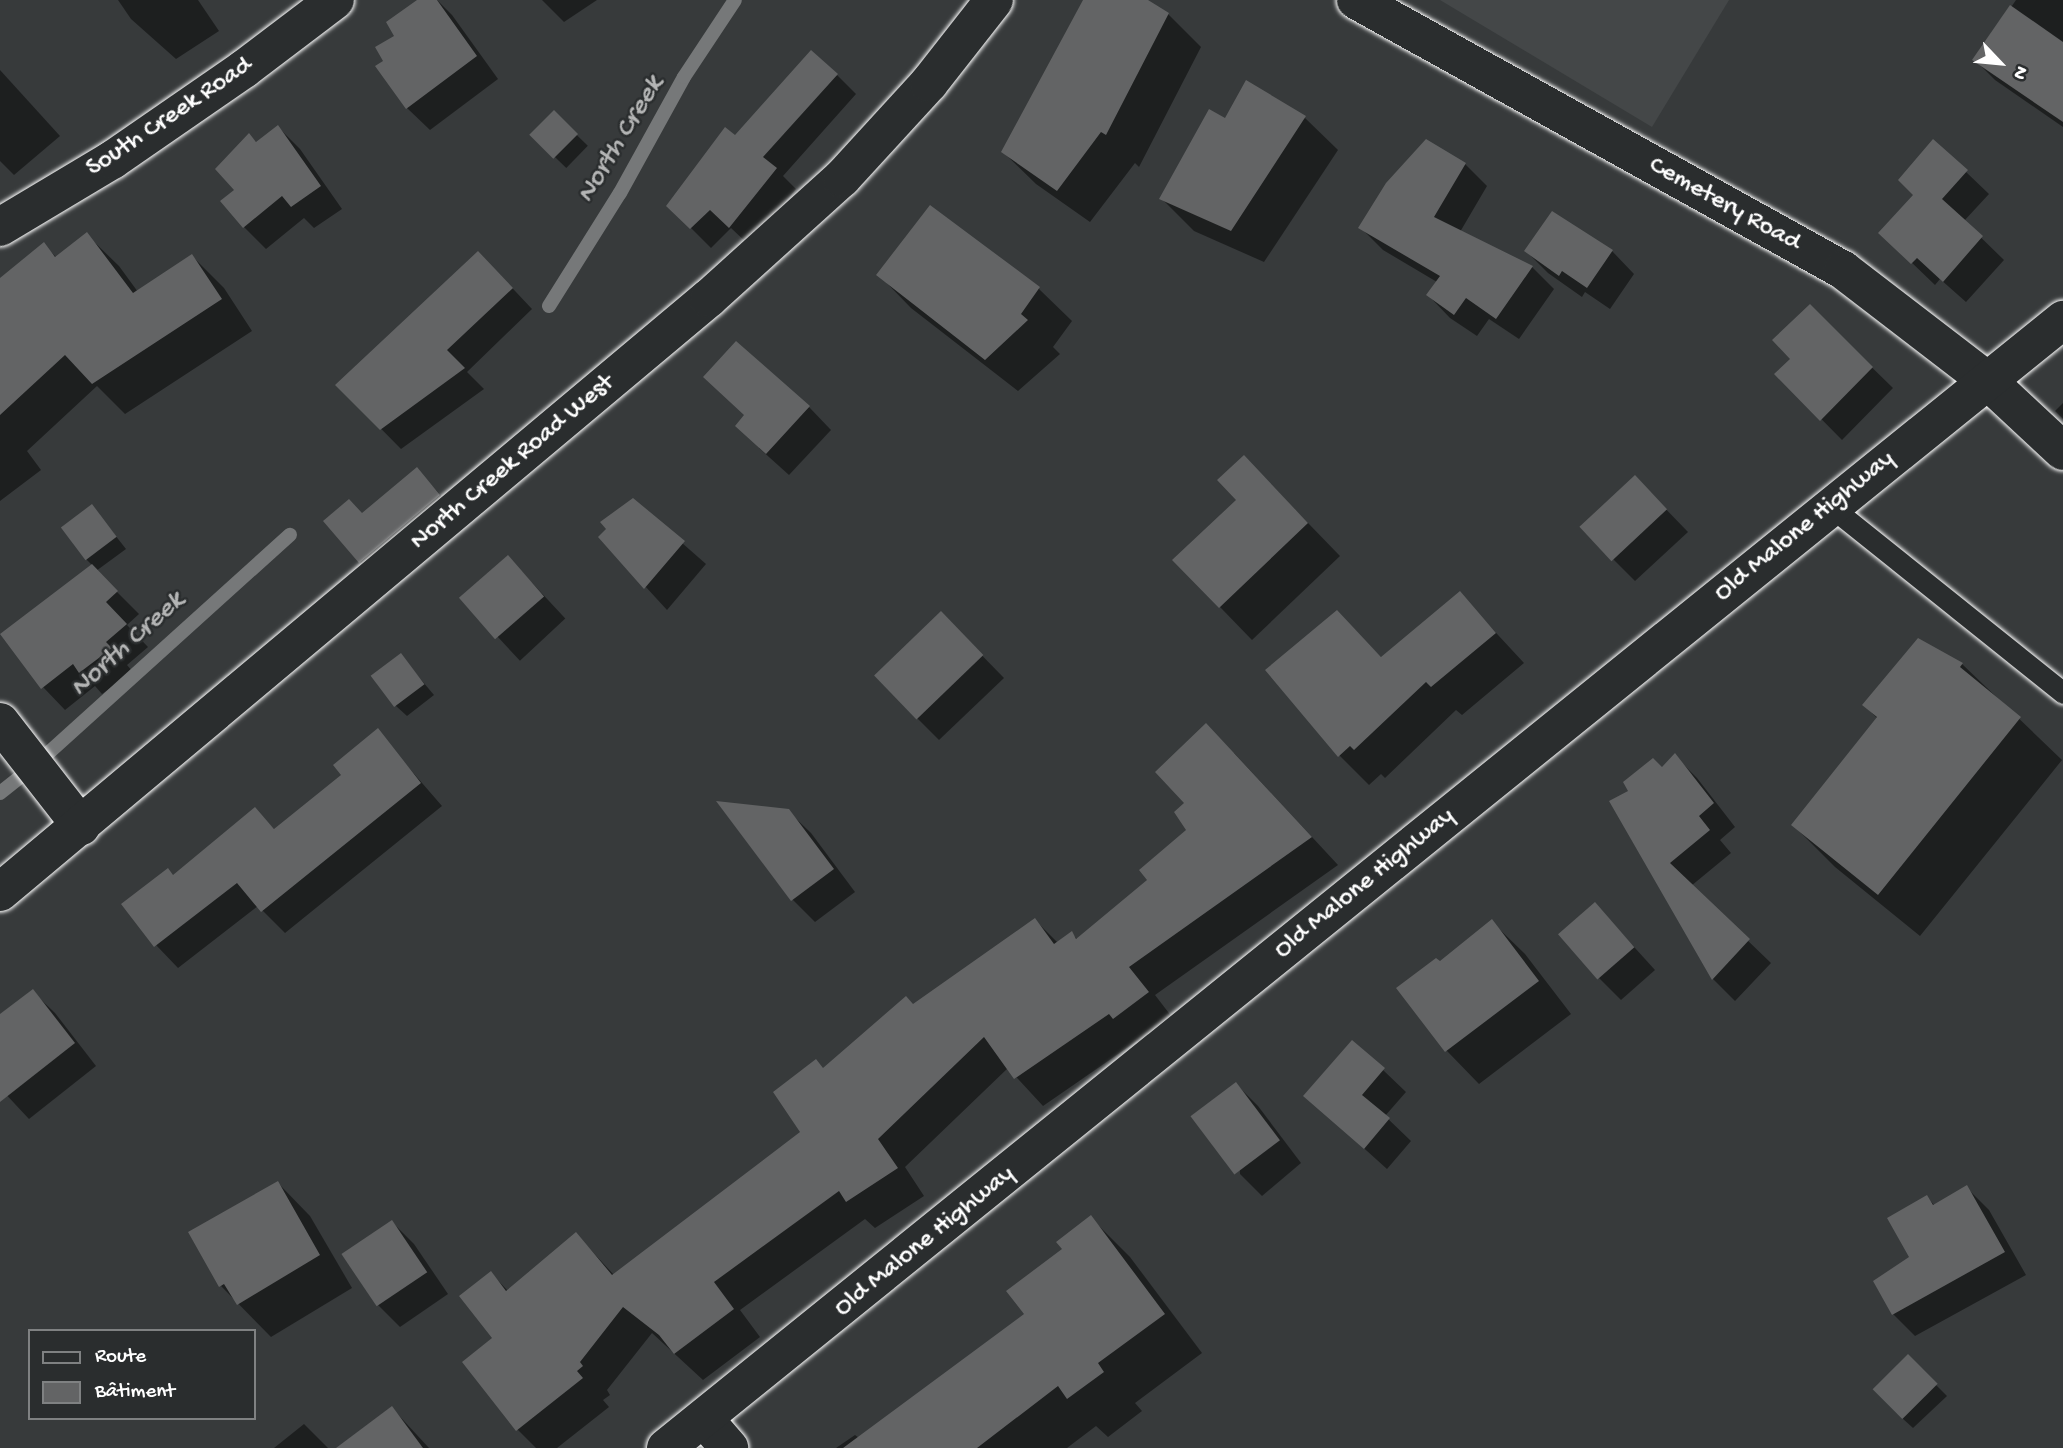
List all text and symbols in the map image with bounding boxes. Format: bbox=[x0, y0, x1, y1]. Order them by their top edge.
north arrow bbox=[1965, 28, 2035, 98]
street label: South Creek Road bbox=[81, 51, 259, 185]
text: N bbox=[2006, 62, 2032, 83]
water label: North Creek bbox=[570, 70, 672, 210]
street label: Cemetery Road bbox=[1643, 151, 1805, 259]
street label: North Creek Road West bbox=[405, 368, 621, 558]
street label: Old Malone Highway bbox=[1709, 445, 1901, 609]
water label: North Creek bbox=[64, 585, 192, 705]
street label: Old Malone Highway bbox=[1269, 802, 1461, 966]
street label: Old Malone Highway bbox=[829, 1160, 1021, 1324]
legend bbox=[28, 1329, 256, 1420]
text: Route bbox=[95, 1345, 146, 1370]
text: Bâtiment bbox=[95, 1380, 175, 1405]

